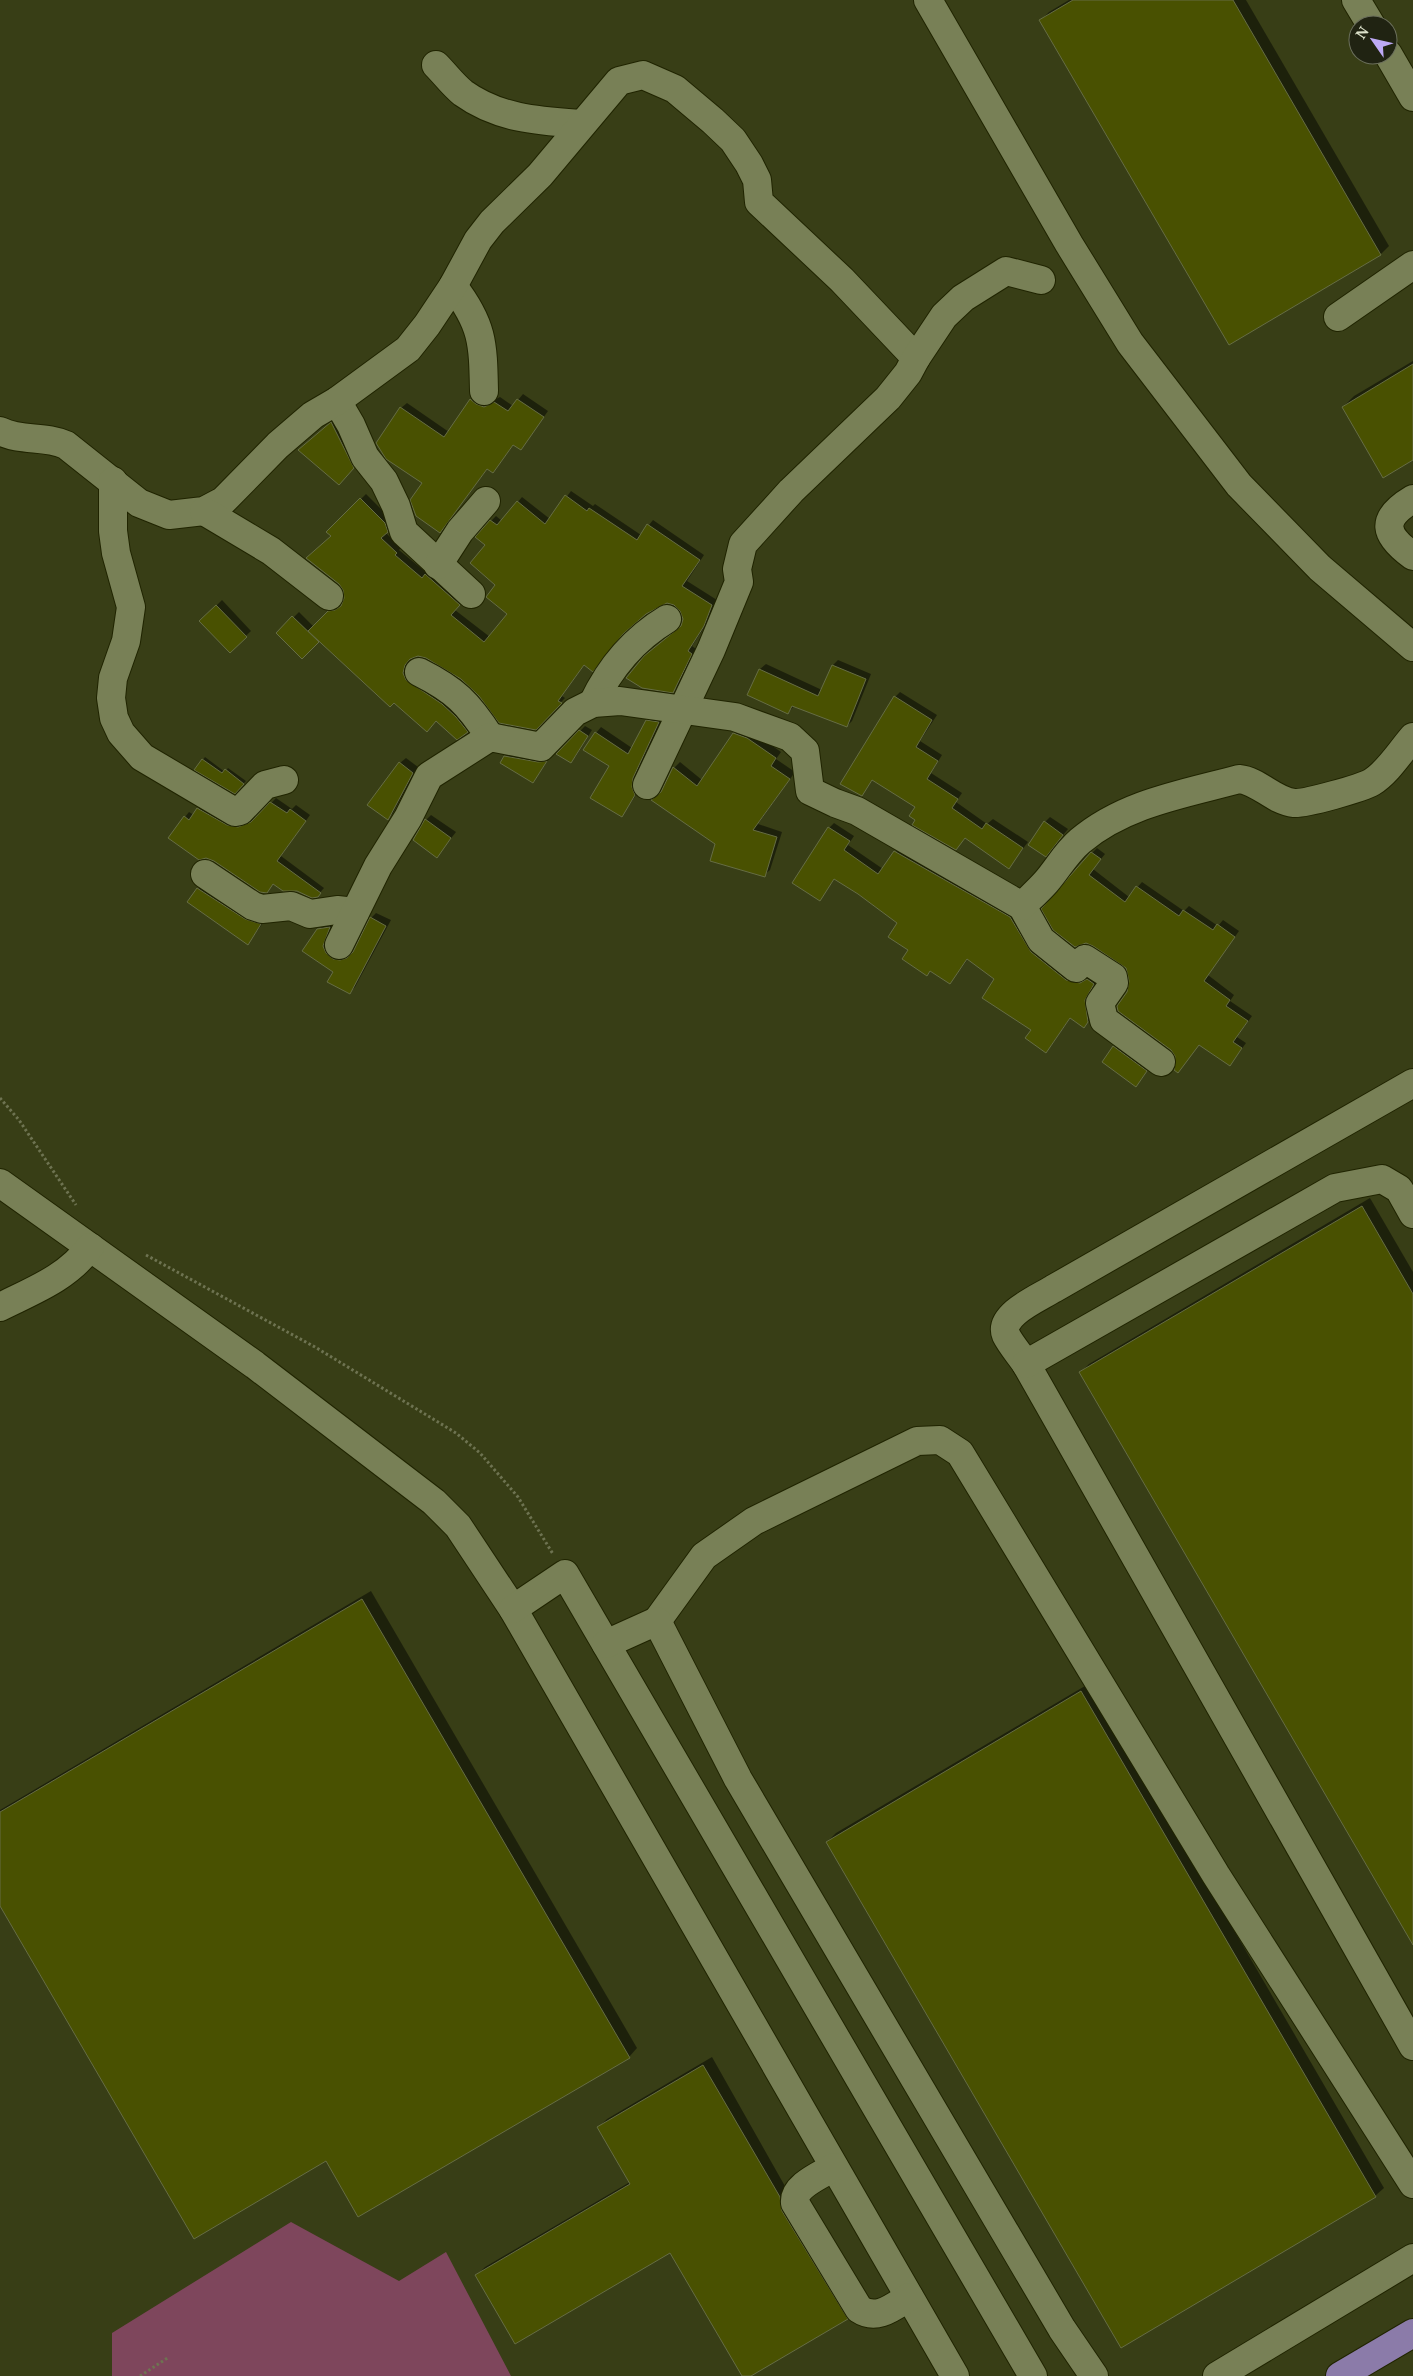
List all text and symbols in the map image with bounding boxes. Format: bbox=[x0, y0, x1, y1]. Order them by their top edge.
north arrow bbox=[1348, 15, 1398, 65]
text: N bbox=[1351, 23, 1373, 42]

